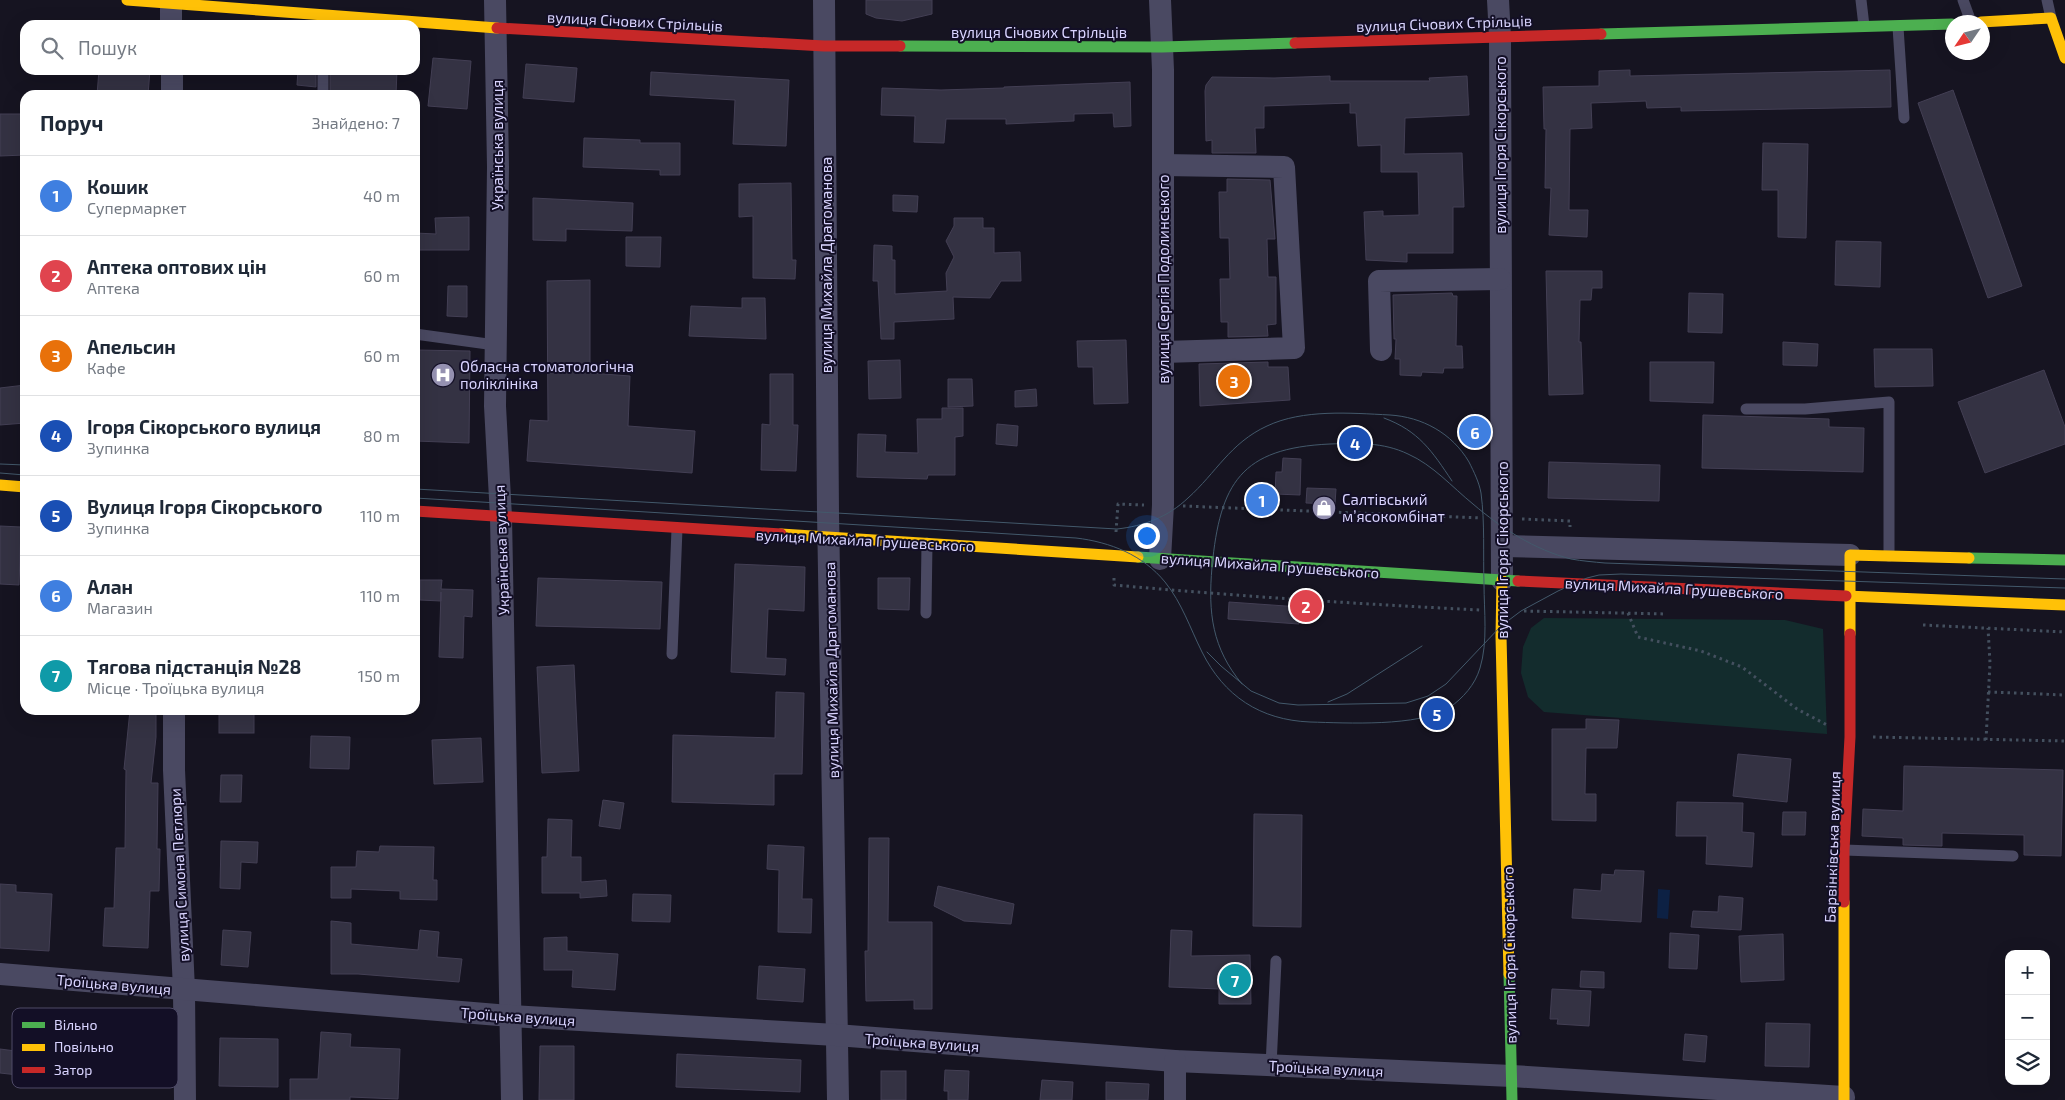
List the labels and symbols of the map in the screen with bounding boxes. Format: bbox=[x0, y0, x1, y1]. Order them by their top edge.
street label: вулиця Січових Стрільців bbox=[547, 7, 723, 36]
street label: вулиця Січових Стрільців bbox=[1356, 11, 1532, 36]
north arrow bbox=[1945, 15, 1990, 60]
street label: вулиця Січових Стрільців bbox=[951, 23, 1127, 42]
street label: вулиця Ігоря Сікорського bbox=[1491, 56, 1510, 234]
street label: Українська вулиця bbox=[488, 80, 507, 210]
street label: вулиця Михайла Драгоманова bbox=[817, 157, 836, 373]
street label: вулиця Сергія Подолинського bbox=[1154, 174, 1173, 384]
place label: Обласна стоматологічна поліклініка bbox=[460, 357, 634, 392]
hospital icon: Обласна стоматологічна поліклініка bbox=[430, 362, 456, 388]
pin: 3 bbox=[1218, 362, 1250, 400]
pin: 6 bbox=[1459, 413, 1491, 451]
pin: 4 bbox=[1339, 424, 1371, 462]
street label: вулиця Ігоря Сікорського bbox=[1493, 461, 1512, 639]
pin: 1 bbox=[1246, 481, 1278, 519]
street label: Українська вулиця bbox=[490, 485, 513, 615]
place label: Салтівський мʼясокомбінат bbox=[1342, 490, 1445, 525]
shop icon: Салтівський мʼясокомбінат bbox=[1311, 495, 1337, 521]
your location bbox=[1134, 523, 1160, 549]
street label: вулиця Михайла Грушевського bbox=[755, 525, 975, 556]
street label: вулиця Михайла Грушевського bbox=[1160, 548, 1380, 583]
street label: вулиця Михайла Драгоманова bbox=[820, 562, 843, 778]
street label: вулиця Михайла Грушевського bbox=[1564, 573, 1784, 604]
pin: 2 bbox=[1290, 587, 1322, 625]
pin: 5 bbox=[1421, 695, 1453, 733]
street label: Барвінківська вулиця bbox=[1820, 771, 1845, 923]
street label: вулиця Симона Петлюри bbox=[165, 788, 194, 962]
street label: вулиця Ігоря Сікорського bbox=[1498, 866, 1521, 1044]
pin: 7 bbox=[1219, 961, 1251, 999]
street label: Троїцька вулиця bbox=[56, 970, 172, 999]
street label: Троїцька вулиця bbox=[460, 1003, 576, 1030]
legend bbox=[12, 1008, 178, 1088]
text: Вільно bbox=[54, 1016, 97, 1033]
street label: Троїцька вулиця bbox=[864, 1029, 980, 1056]
text: Повільно bbox=[54, 1038, 114, 1055]
street label: Троїцька вулиця bbox=[1268, 1056, 1384, 1081]
text: Затор bbox=[54, 1061, 92, 1078]

